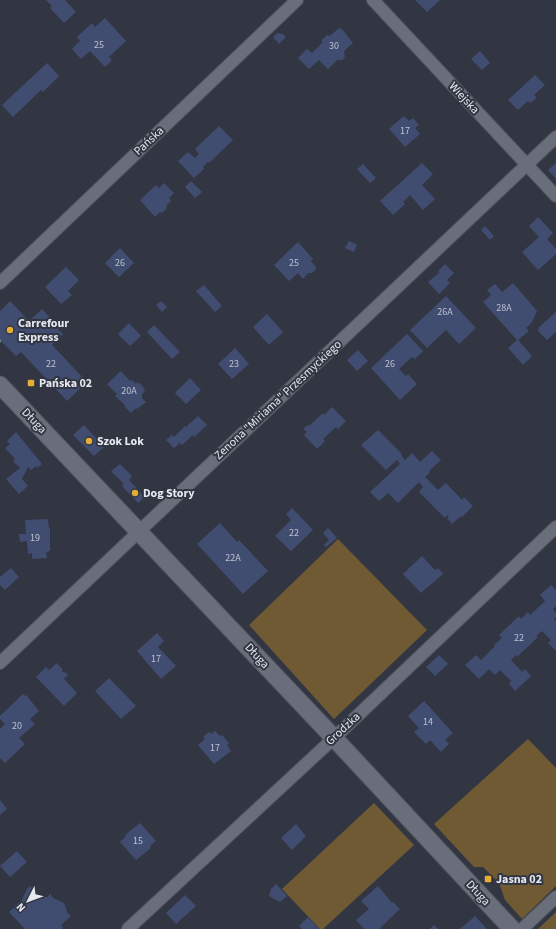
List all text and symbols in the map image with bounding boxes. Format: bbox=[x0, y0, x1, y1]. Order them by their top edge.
house number: 25 bbox=[94, 38, 104, 52]
house number: 30 bbox=[329, 39, 339, 53]
street label: Wiejska bbox=[445, 78, 483, 118]
street label: Pańska bbox=[130, 123, 168, 159]
house number: 17 bbox=[400, 124, 410, 138]
house number: 26 bbox=[115, 256, 125, 270]
house number: 25 bbox=[289, 256, 299, 270]
house number: 28A bbox=[496, 301, 512, 315]
house number: 26A bbox=[437, 305, 453, 319]
place label: Carrefour Express bbox=[18, 315, 69, 346]
marker: Carrefour Express bbox=[5, 325, 15, 335]
street label: Zenona "Miriama" Przesmyckiego bbox=[211, 336, 345, 464]
house number: 22 bbox=[46, 357, 56, 371]
house number: 23 bbox=[229, 357, 239, 371]
house number: 26 bbox=[385, 357, 395, 371]
place label: Pańska 02 bbox=[39, 375, 92, 392]
marker: Pańska 02 bbox=[26, 378, 36, 388]
house number: 20A bbox=[121, 384, 137, 398]
street label: Długa bbox=[18, 405, 50, 437]
place label: Szok Lok bbox=[97, 433, 144, 450]
marker: Szok Lok bbox=[84, 436, 94, 446]
place label: Dog Story bbox=[143, 485, 195, 502]
marker: Dog Story bbox=[130, 488, 140, 498]
house number: 22 bbox=[289, 526, 299, 540]
house number: 19 bbox=[30, 531, 40, 545]
house number: 22A bbox=[225, 551, 241, 565]
house number: 22 bbox=[514, 631, 524, 645]
street label: Długa bbox=[241, 639, 273, 673]
house number: 17 bbox=[151, 652, 161, 666]
street label: Grodzka bbox=[322, 709, 364, 749]
house number: 14 bbox=[423, 715, 433, 729]
house number: 20 bbox=[12, 719, 22, 733]
house number: 17 bbox=[210, 741, 220, 755]
house number: 15 bbox=[133, 834, 143, 848]
place label: Jasna 02 bbox=[496, 871, 542, 888]
marker: Jasna 02 bbox=[483, 874, 493, 884]
street label: Długa bbox=[462, 876, 494, 910]
north arrow bbox=[8, 881, 48, 921]
text: N bbox=[13, 900, 29, 915]

